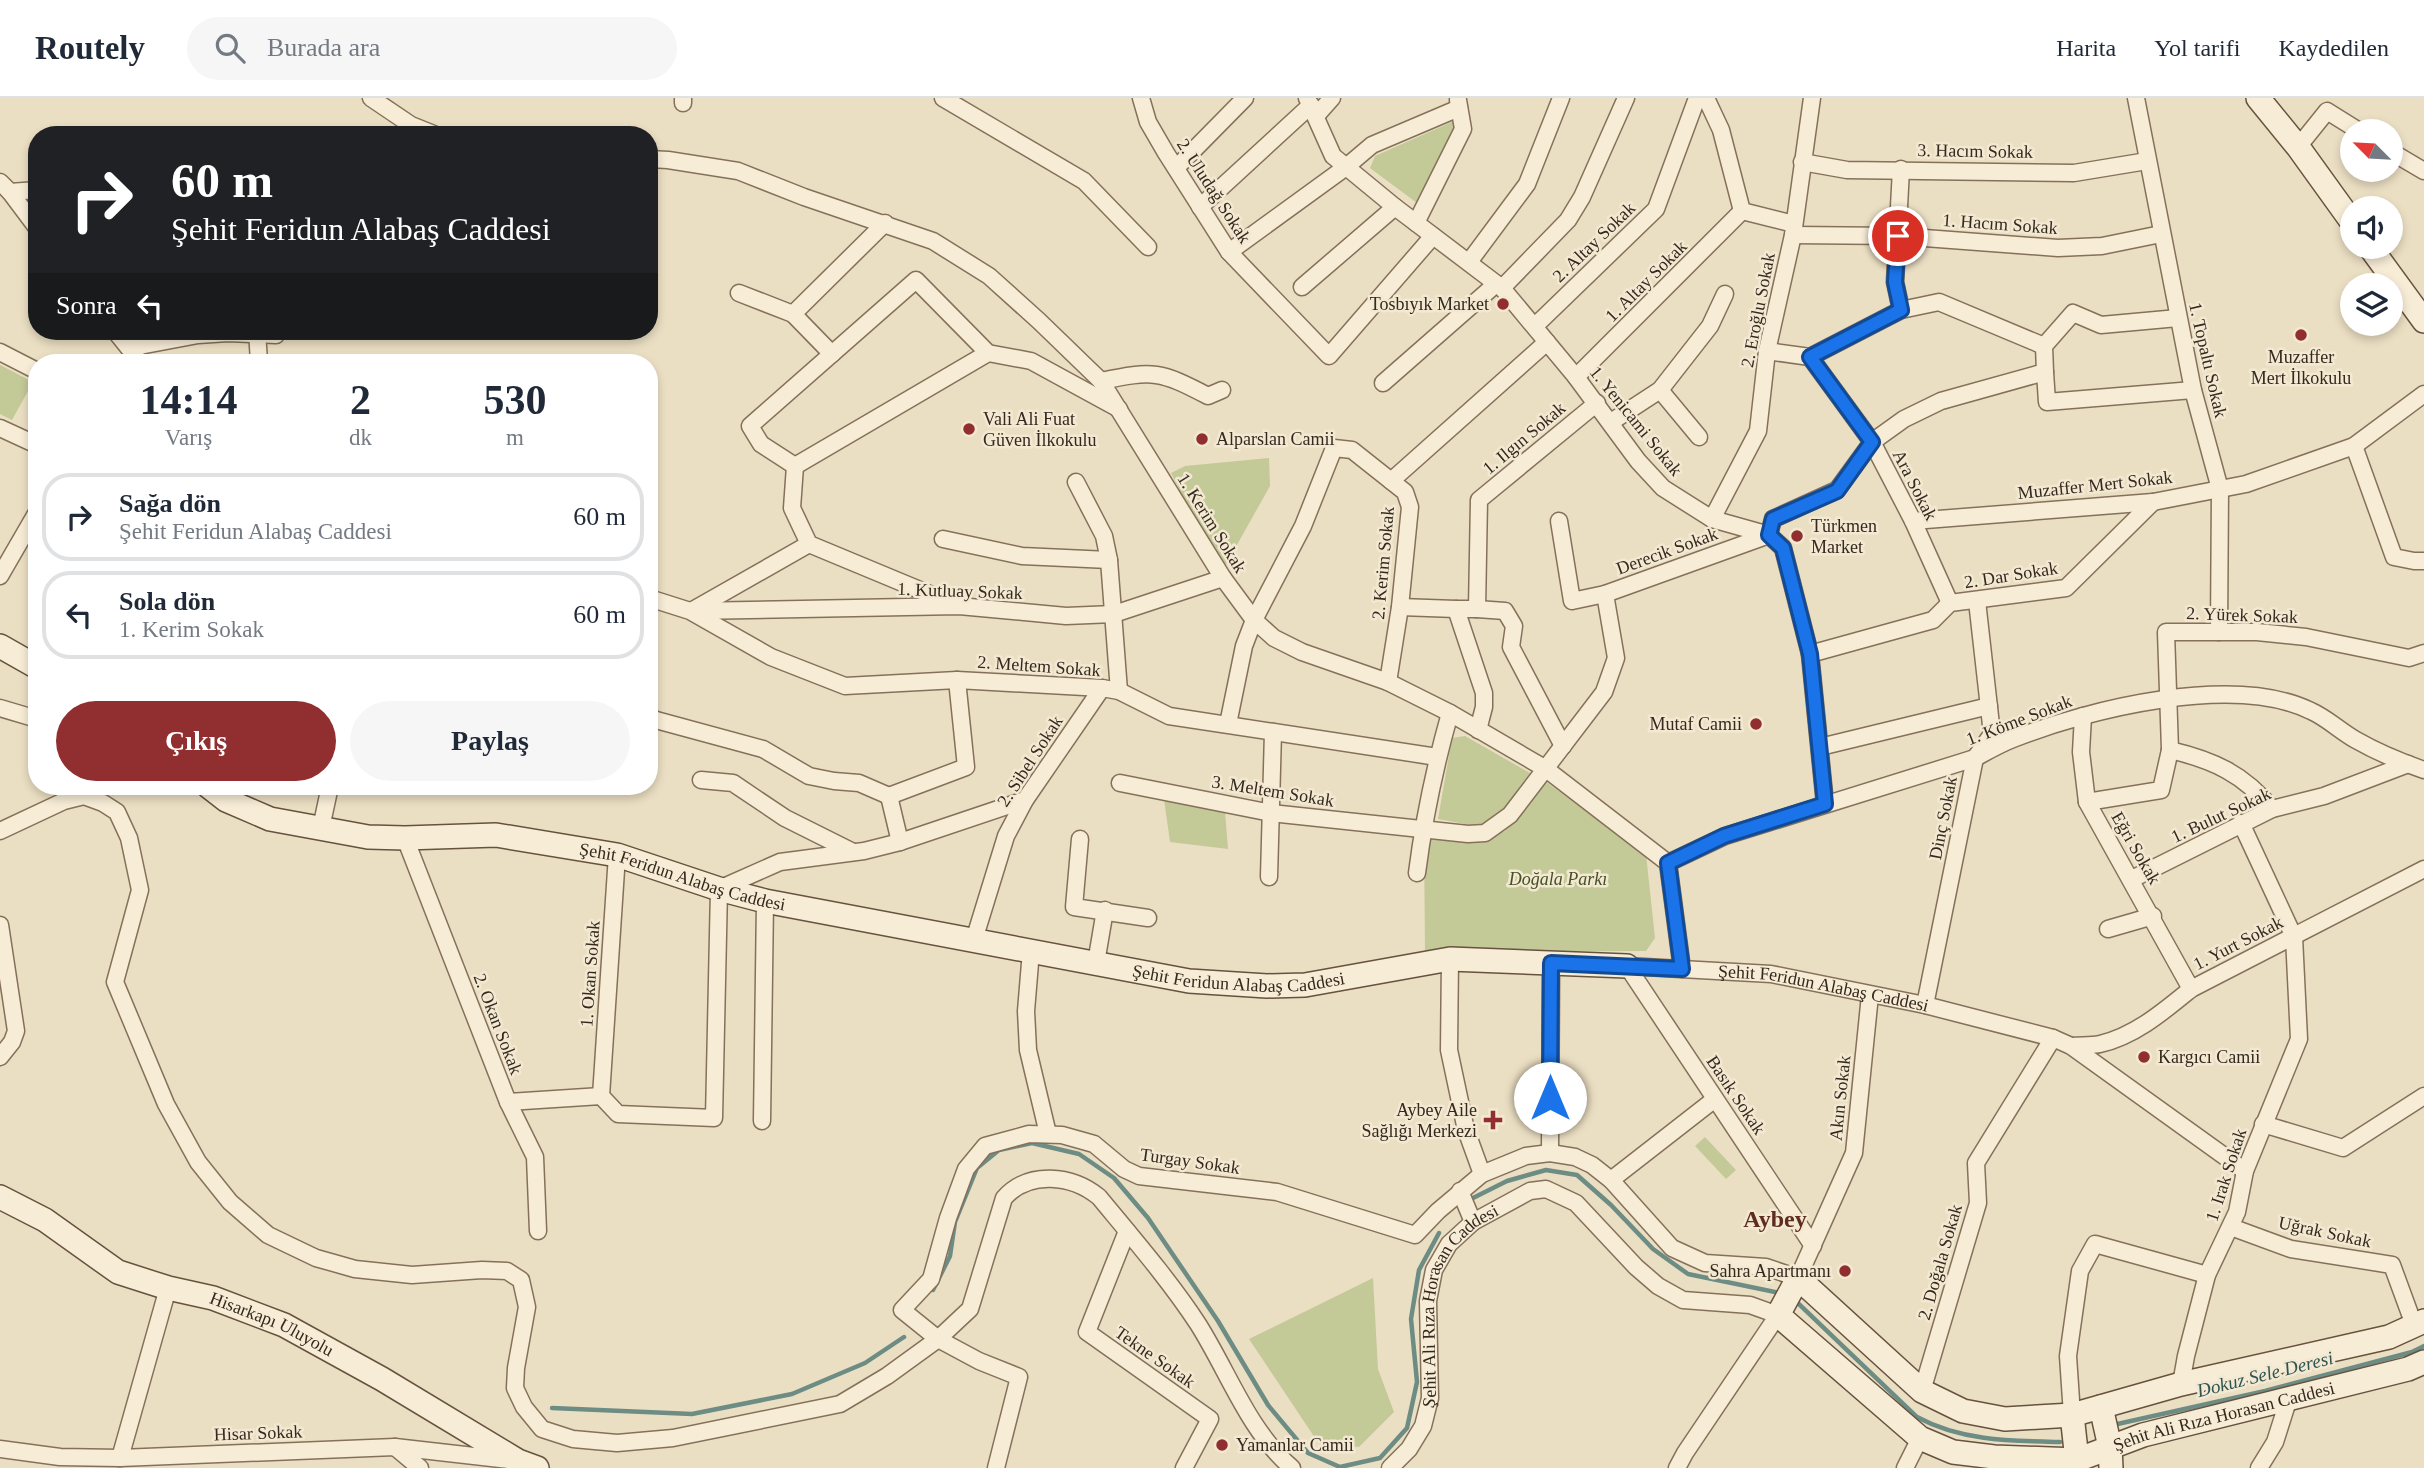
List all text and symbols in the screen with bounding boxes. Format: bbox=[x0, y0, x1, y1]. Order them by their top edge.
search box bbox=[187, 17, 677, 80]
icon: search bbox=[211, 29, 249, 67]
text: Routely bbox=[35, 30, 145, 66]
text: Burada ara bbox=[267, 33, 380, 62]
text: Harita bbox=[2056, 35, 2116, 61]
text: Yol tarifi bbox=[2154, 35, 2240, 61]
text: Kaydedilen bbox=[2278, 35, 2389, 61]
north arrow bbox=[2340, 119, 2403, 182]
map controls bbox=[2340, 119, 2403, 336]
street label: 2. Uludağ Sokak bbox=[1173, 135, 1255, 247]
street label: 3. Hacım Sokak bbox=[1917, 140, 2033, 162]
text: 60 m bbox=[171, 153, 273, 208]
icon: right bbox=[56, 154, 147, 245]
button: sound bbox=[2340, 196, 2403, 259]
street label: 2. Altay Sokak bbox=[1549, 198, 1639, 286]
pin bbox=[1868, 206, 1928, 266]
street label: 1. Hacım Sokak bbox=[1942, 210, 2058, 238]
text: Şehit Feridun Alabaş Caddesi bbox=[171, 211, 551, 247]
icon: arrive bbox=[1879, 217, 1917, 255]
street label: 1. Altay Sokak bbox=[1601, 236, 1691, 326]
street label: 2. Eroğlu Sokak bbox=[1737, 251, 1779, 369]
button: layers bbox=[2340, 273, 2403, 336]
icon: left bbox=[131, 287, 169, 325]
text: Sonra bbox=[56, 291, 117, 320]
place label: Tosbıyık Market bbox=[1370, 294, 1489, 314]
marker: Tosbıyık Market bbox=[1495, 296, 1511, 312]
street label: 1. Topaltı Sokak bbox=[2185, 300, 2231, 420]
marker: Muzaffer Mert İlkokulu bbox=[2293, 327, 2309, 343]
place label: Muzaffer Mert İlkokulu bbox=[2251, 347, 2351, 388]
street label: 1. Yenicami Sokak bbox=[1586, 362, 1686, 480]
text: 14:14 bbox=[140, 377, 238, 423]
text: 2 bbox=[350, 377, 371, 423]
text: 530 bbox=[484, 377, 547, 423]
street label: 1. Ilgın Sokak bbox=[1479, 398, 1569, 478]
place label: Vali Ali Fuat Güven İlkokulu bbox=[983, 409, 1096, 450]
marker: Vali Ali Fuat Güven İlkokulu bbox=[961, 421, 977, 437]
text: Varış bbox=[165, 425, 212, 450]
text: dk bbox=[349, 425, 372, 450]
text: m bbox=[506, 425, 524, 450]
place label: Alparslan Camii bbox=[1216, 429, 1334, 449]
marker: Alparslan Camii bbox=[1194, 431, 1210, 447]
street label: Ara Sokak bbox=[1889, 446, 1941, 524]
street label: Muzaffer Mert Sokak bbox=[2017, 467, 2173, 503]
street label: 1. Kerim Sokak bbox=[1173, 470, 1251, 576]
text: Sağa dön bbox=[119, 489, 221, 518]
icon: right bbox=[60, 498, 98, 536]
text: 60 m bbox=[573, 502, 626, 531]
street label: 2. Kerim Sokak bbox=[1368, 506, 1398, 620]
place label: Türkmen Market bbox=[1811, 516, 1877, 557]
text: Şehit Feridun Alabaş Caddesi bbox=[119, 519, 392, 544]
street label: Derecik Sokak bbox=[1614, 523, 1720, 579]
marker: Türkmen Market bbox=[1789, 528, 1805, 544]
street label: 2. Dar Sokak bbox=[1963, 558, 2059, 592]
street label: 1. Kutluay Sokak bbox=[897, 579, 1023, 603]
text: Sola dön bbox=[119, 587, 215, 616]
icon: left bbox=[60, 596, 98, 634]
text: 60 m bbox=[573, 600, 626, 629]
street label: 2. Yürek Sokak bbox=[2186, 603, 2298, 627]
text: 1. Kerim Sokak bbox=[119, 617, 264, 642]
street label: 2. Meltem Sokak bbox=[977, 652, 1101, 680]
street label: 1. Köme Sokak bbox=[1963, 691, 2075, 749]
button: Çıkış bbox=[56, 701, 336, 781]
button: Paylaş bbox=[350, 701, 630, 781]
street label: 2. Sibel Sokak bbox=[993, 712, 1067, 810]
place label: Mutaf Camii bbox=[1650, 714, 1742, 734]
marker: Mutaf Camii bbox=[1748, 716, 1764, 732]
street label: 3. Meltem Sokak bbox=[1210, 771, 1336, 811]
street label: Dinç Sokak bbox=[1925, 775, 1961, 861]
street label: 1. Bulut Sokak bbox=[2168, 783, 2274, 847]
street label: Eğri Sokak bbox=[2107, 808, 2165, 888]
street label: Şehit Feridun Alabaş Caddesi bbox=[578, 839, 787, 915]
park label: Doğala Parkı bbox=[1508, 869, 1607, 889]
street label: 1. Yurt Sokak bbox=[2190, 912, 2286, 974]
street label: 1. Okan Sokak bbox=[576, 920, 604, 1028]
street label: Şehit Feridun Alabaş Caddesi bbox=[1131, 961, 1346, 996]
street label: Şehit Feridun Alabaş Caddesi bbox=[1717, 961, 1931, 1016]
street label: 2. Okan Sokak bbox=[470, 971, 526, 1077]
place label: Kargıcı Camii bbox=[2158, 1047, 2260, 1067]
marker: Kargıcı Camii bbox=[2136, 1049, 2152, 1065]
street label: Basık Sokak bbox=[1702, 1052, 1770, 1138]
street label: Akın Sokak bbox=[1826, 1054, 1854, 1142]
position arrow bbox=[1513, 1061, 1587, 1135]
place label: Aybey Aile Sağlığı Merkezi bbox=[1362, 1100, 1477, 1141]
marker: Aybey Aile Sağlığı Merkezi bbox=[1483, 1110, 1503, 1130]
street label: 1. Irak Sokak bbox=[2202, 1126, 2250, 1224]
street label: Turgay Sokak bbox=[1139, 1144, 1241, 1178]
street label: Şehit Ali Rıza Horasan Caddesi bbox=[1418, 1200, 1502, 1410]
street label: 2. Doğala Sokak bbox=[1914, 1202, 1966, 1322]
district label: Aybey bbox=[1743, 1206, 1807, 1232]
street label: Uğrak Sokak bbox=[2277, 1212, 2373, 1252]
place label: Sahra Apartmanı bbox=[1710, 1261, 1831, 1281]
marker: Sahra Apartmanı bbox=[1837, 1263, 1853, 1279]
street label: Hisarkapı Uluyolu bbox=[207, 1288, 337, 1360]
street label: Tekne Sokak bbox=[1111, 1322, 1199, 1392]
water label: Dokuz Sele Deresi bbox=[2194, 1347, 2335, 1401]
street label: Şehit Ali Rıza Horasan Caddesi bbox=[2110, 1378, 2337, 1455]
street label: Hisar Sokak bbox=[213, 1421, 303, 1445]
place label: Yamanlar Camii bbox=[1236, 1435, 1354, 1455]
marker: Yamanlar Camii bbox=[1214, 1437, 1230, 1453]

